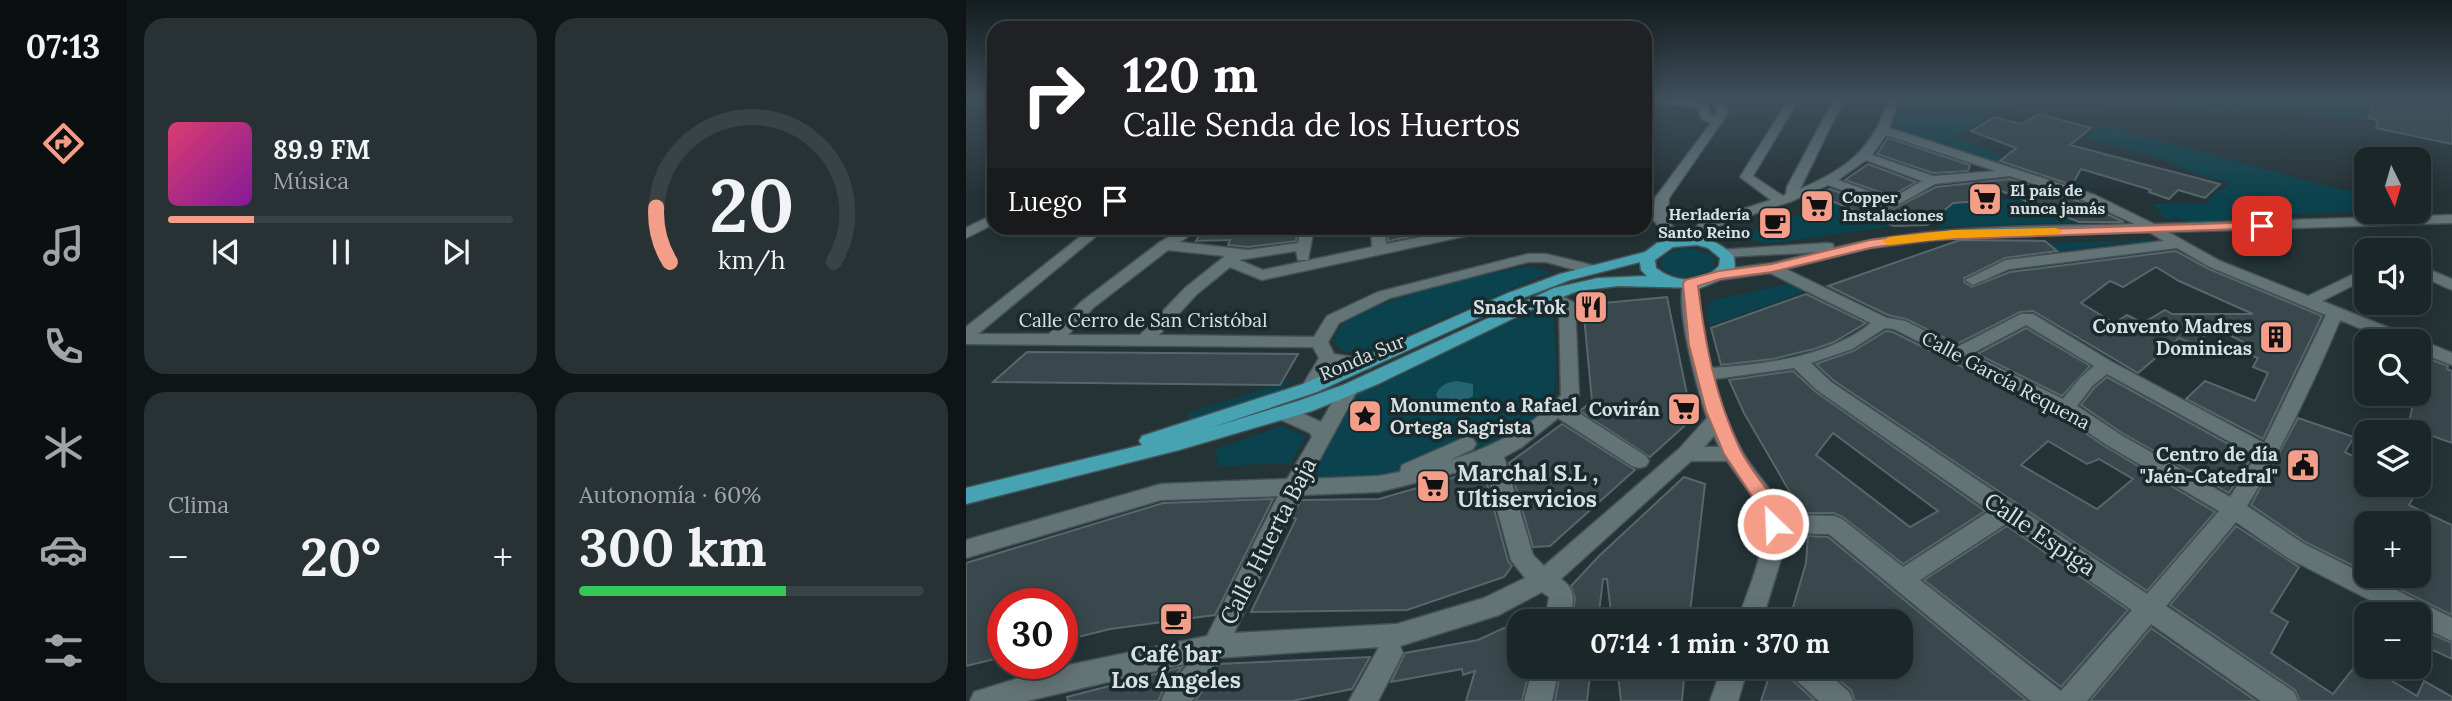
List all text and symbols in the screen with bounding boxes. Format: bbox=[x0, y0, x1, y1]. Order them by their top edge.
text: 07:13 bbox=[26, 26, 100, 67]
text: 120 m bbox=[1123, 43, 1258, 105]
icon: right bbox=[1008, 49, 1099, 140]
text: Calle Senda de los Huertos bbox=[1123, 104, 1520, 145]
icon: directions bbox=[39, 119, 88, 168]
text: 89.9 FM bbox=[273, 133, 370, 166]
north arrow bbox=[2354, 147, 2431, 224]
map controls bbox=[2354, 147, 2431, 679]
text: 20 bbox=[709, 160, 794, 253]
text: Música bbox=[273, 166, 349, 195]
supermarket icon: El país de nunca jamás bbox=[1966, 180, 2004, 218]
place label: El país de nunca jamás bbox=[2010, 180, 2105, 218]
icon: arrive bbox=[1096, 182, 1134, 220]
text: Luego bbox=[1008, 185, 1082, 218]
supermarket icon: Copper Instalaciones bbox=[1798, 187, 1836, 225]
place label: Copper Instalaciones bbox=[1842, 187, 1944, 225]
pin bbox=[2232, 196, 2292, 256]
place label: Herladería Santo Reino bbox=[1658, 204, 1751, 242]
cafe icon: Herladería Santo Reino bbox=[1756, 204, 1794, 242]
icon: arrive bbox=[2243, 207, 2281, 245]
icon: music bbox=[39, 221, 88, 270]
icon: previous bbox=[207, 233, 245, 271]
icon: pause bbox=[322, 233, 360, 271]
icon: next bbox=[437, 233, 475, 271]
button: sound bbox=[2354, 238, 2431, 315]
text: km/h bbox=[718, 244, 785, 276]
restaurant icon: Snack Tok bbox=[1572, 288, 1610, 326]
place label: Snack Tok bbox=[1473, 295, 1566, 319]
street label: Calle Cerro de San Cristóbal bbox=[1019, 308, 1267, 332]
place label: Convento Madres Dominicas bbox=[2093, 314, 2252, 360]
building icon: Convento Madres Dominicas bbox=[2257, 318, 2295, 356]
icon: phone bbox=[39, 322, 88, 371]
street label: Calle García Requena bbox=[1918, 325, 2094, 435]
street label: Ronda Sur bbox=[1316, 328, 1409, 386]
button: search bbox=[2354, 329, 2431, 406]
supermarket icon: Covirán bbox=[1665, 390, 1703, 428]
place label: Monumento a Rafael Ortega Sagrista bbox=[1390, 393, 1577, 439]
place icon: Monumento a Rafael Ortega Sagrista bbox=[1346, 397, 1384, 435]
place label: Covirán bbox=[1589, 397, 1660, 421]
button: layers bbox=[2354, 420, 2431, 497]
icon: climate bbox=[39, 423, 88, 472]
place label: Centro de día "Jaén-Catedral" bbox=[2140, 442, 2278, 488]
public building icon: Centro de día "Jaén-Catedral" bbox=[2284, 446, 2322, 484]
street label: Calle Huerta Baja bbox=[1213, 452, 1322, 629]
place label: Marchal S.L , Ultiservicios bbox=[1457, 458, 1598, 513]
supermarket icon: Marchal S.L , Ultiservicios bbox=[1414, 467, 1452, 505]
text: Autonomía · 60% bbox=[579, 480, 761, 509]
street label: Calle Espiga bbox=[1979, 486, 2102, 582]
position arrow bbox=[1736, 487, 1810, 561]
text: Clima bbox=[168, 490, 229, 519]
button: + bbox=[2354, 511, 2431, 588]
text: 300 km bbox=[579, 514, 767, 580]
text: 20° bbox=[300, 524, 381, 590]
icon: car bbox=[39, 525, 88, 574]
text: − bbox=[168, 533, 188, 581]
text: + bbox=[493, 533, 513, 581]
speed limit sign: 30 bbox=[987, 588, 1078, 679]
cafe icon: Café bar Los Ángeles bbox=[1157, 600, 1195, 638]
button: − bbox=[2354, 602, 2431, 679]
icon: filters bbox=[39, 626, 88, 675]
text: 07:14 · 1 min · 370 m bbox=[1590, 627, 1830, 660]
place label: Café bar Los Ángeles bbox=[1111, 639, 1241, 694]

